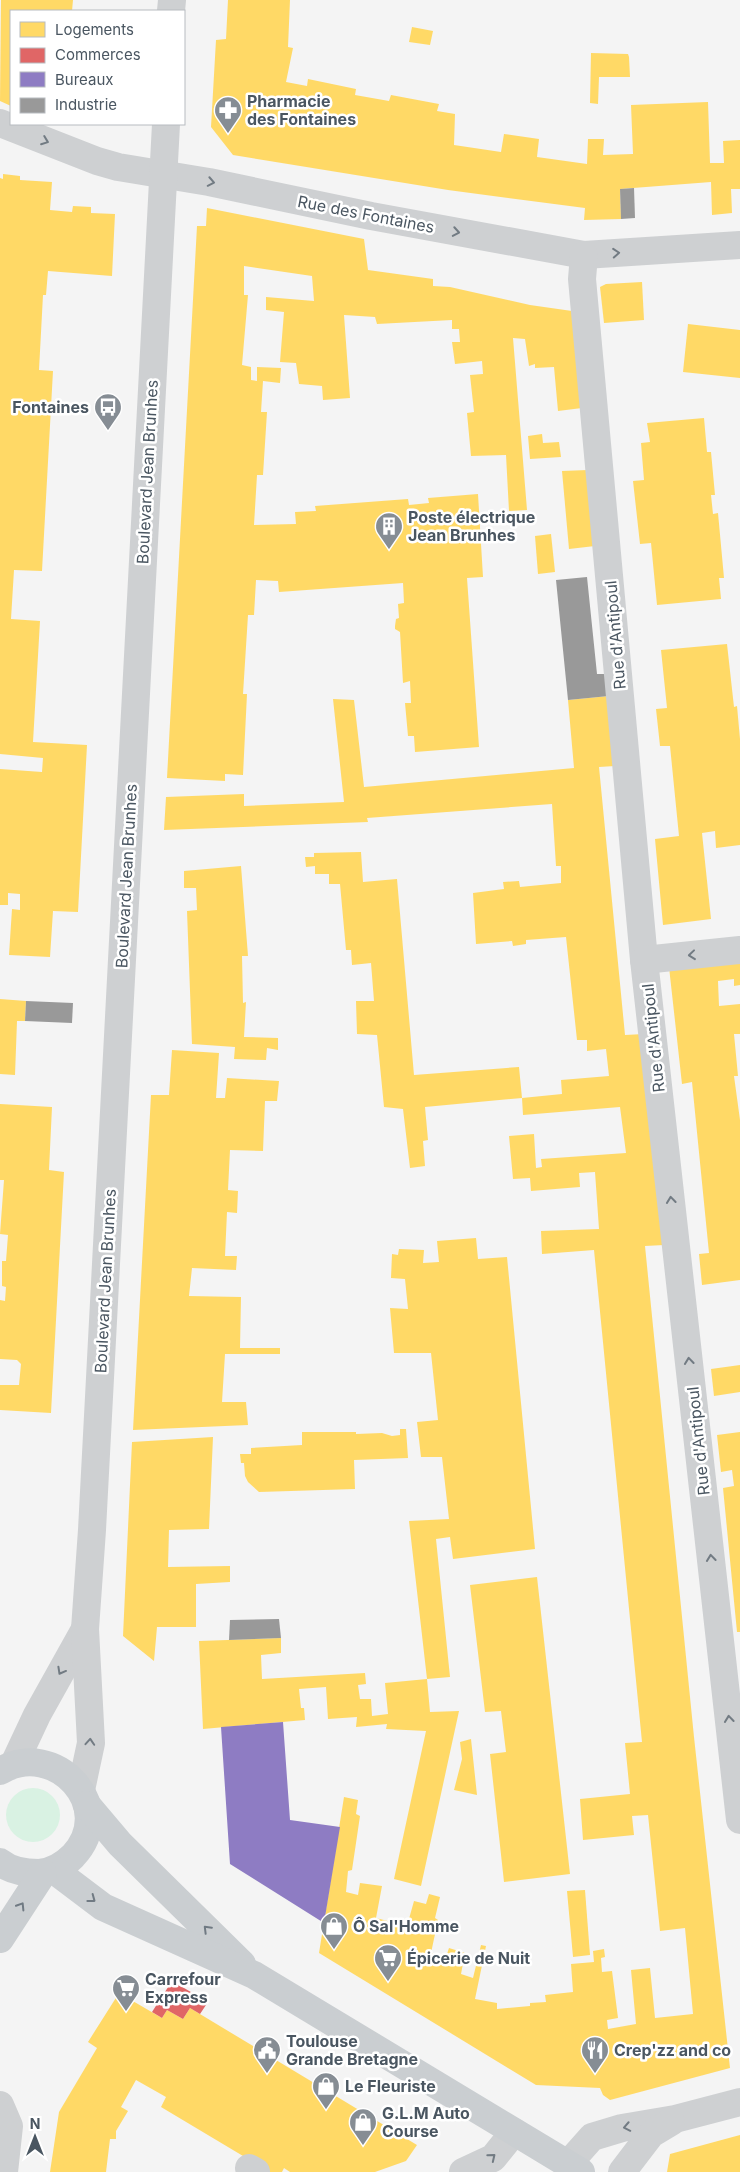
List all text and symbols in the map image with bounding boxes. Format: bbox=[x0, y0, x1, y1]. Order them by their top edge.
legend bbox=[10, 10, 185, 125]
text: Logements bbox=[55, 20, 134, 39]
text: Commerces bbox=[55, 45, 141, 64]
text: Bureaux bbox=[55, 70, 113, 89]
place label: Pharmacie des Fontaines bbox=[247, 91, 356, 129]
text: Industrie bbox=[55, 95, 117, 114]
pharmacy icon: Pharmacie des Fontaines bbox=[213, 95, 243, 134]
one-way arrow bbox=[41, 135, 49, 145]
one-way arrow bbox=[207, 176, 216, 187]
street label: Rue des Fontaines bbox=[296, 191, 436, 237]
one-way arrow bbox=[452, 226, 461, 236]
one-way arrow bbox=[613, 248, 621, 259]
street label: Boulevard Jean Brunhes bbox=[132, 379, 162, 565]
bus stop icon: Fontaines bbox=[93, 392, 123, 431]
place label: Fontaines bbox=[12, 397, 89, 417]
place label: Poste électrique Jean Brunhes bbox=[408, 507, 535, 545]
building icon: Poste électrique Jean Brunhes bbox=[374, 511, 404, 550]
street label: Rue d'Antipoul bbox=[600, 580, 630, 690]
street label: Boulevard Jean Brunhes bbox=[111, 783, 141, 969]
one-way arrow bbox=[688, 949, 696, 960]
street label: Rue d'Antipoul bbox=[637, 983, 669, 1093]
street label: Boulevard Jean Brunhes bbox=[90, 1188, 120, 1374]
one-way arrow bbox=[666, 1196, 677, 1204]
one-way arrow bbox=[684, 1357, 695, 1365]
street label: Rue d'Antipoul bbox=[682, 1386, 714, 1496]
one-way arrow bbox=[706, 1553, 717, 1561]
one-way arrow bbox=[58, 1666, 68, 1675]
one-way arrow bbox=[724, 1715, 735, 1723]
one-way arrow bbox=[84, 1738, 95, 1746]
one-way arrow bbox=[87, 1894, 96, 1903]
one-way arrow bbox=[15, 1902, 25, 1911]
shop icon: Ô Sal'Homme bbox=[319, 1911, 349, 1950]
place label: Ô Sal'Homme bbox=[353, 1916, 459, 1936]
one-way arrow bbox=[204, 1925, 213, 1934]
supermarket icon: Épicerie de Nuit bbox=[373, 1943, 403, 1982]
place label: Épicerie de Nuit bbox=[407, 1948, 530, 1968]
place label: Carrefour Express bbox=[145, 1969, 221, 2007]
supermarket icon: Carrefour Express bbox=[111, 1973, 141, 2012]
place label: Toulouse Grande Bretagne bbox=[286, 2031, 418, 2069]
public building icon: Toulouse Grande Bretagne bbox=[252, 2035, 282, 2074]
restaurant icon: Crep'zz and co bbox=[580, 2035, 610, 2074]
place label: Crep'zz and co bbox=[614, 2040, 731, 2060]
shop icon: Le Fleuriste bbox=[311, 2071, 341, 2110]
place label: Le Fleuriste bbox=[345, 2076, 436, 2096]
place label: G.L.M Auto Course bbox=[382, 2103, 470, 2141]
shop icon: G.L.M Auto Course bbox=[348, 2107, 378, 2146]
north arrow bbox=[10, 2112, 60, 2162]
text: N bbox=[30, 2115, 40, 2132]
one-way arrow bbox=[622, 2122, 631, 2132]
one-way arrow bbox=[486, 2154, 495, 2162]

